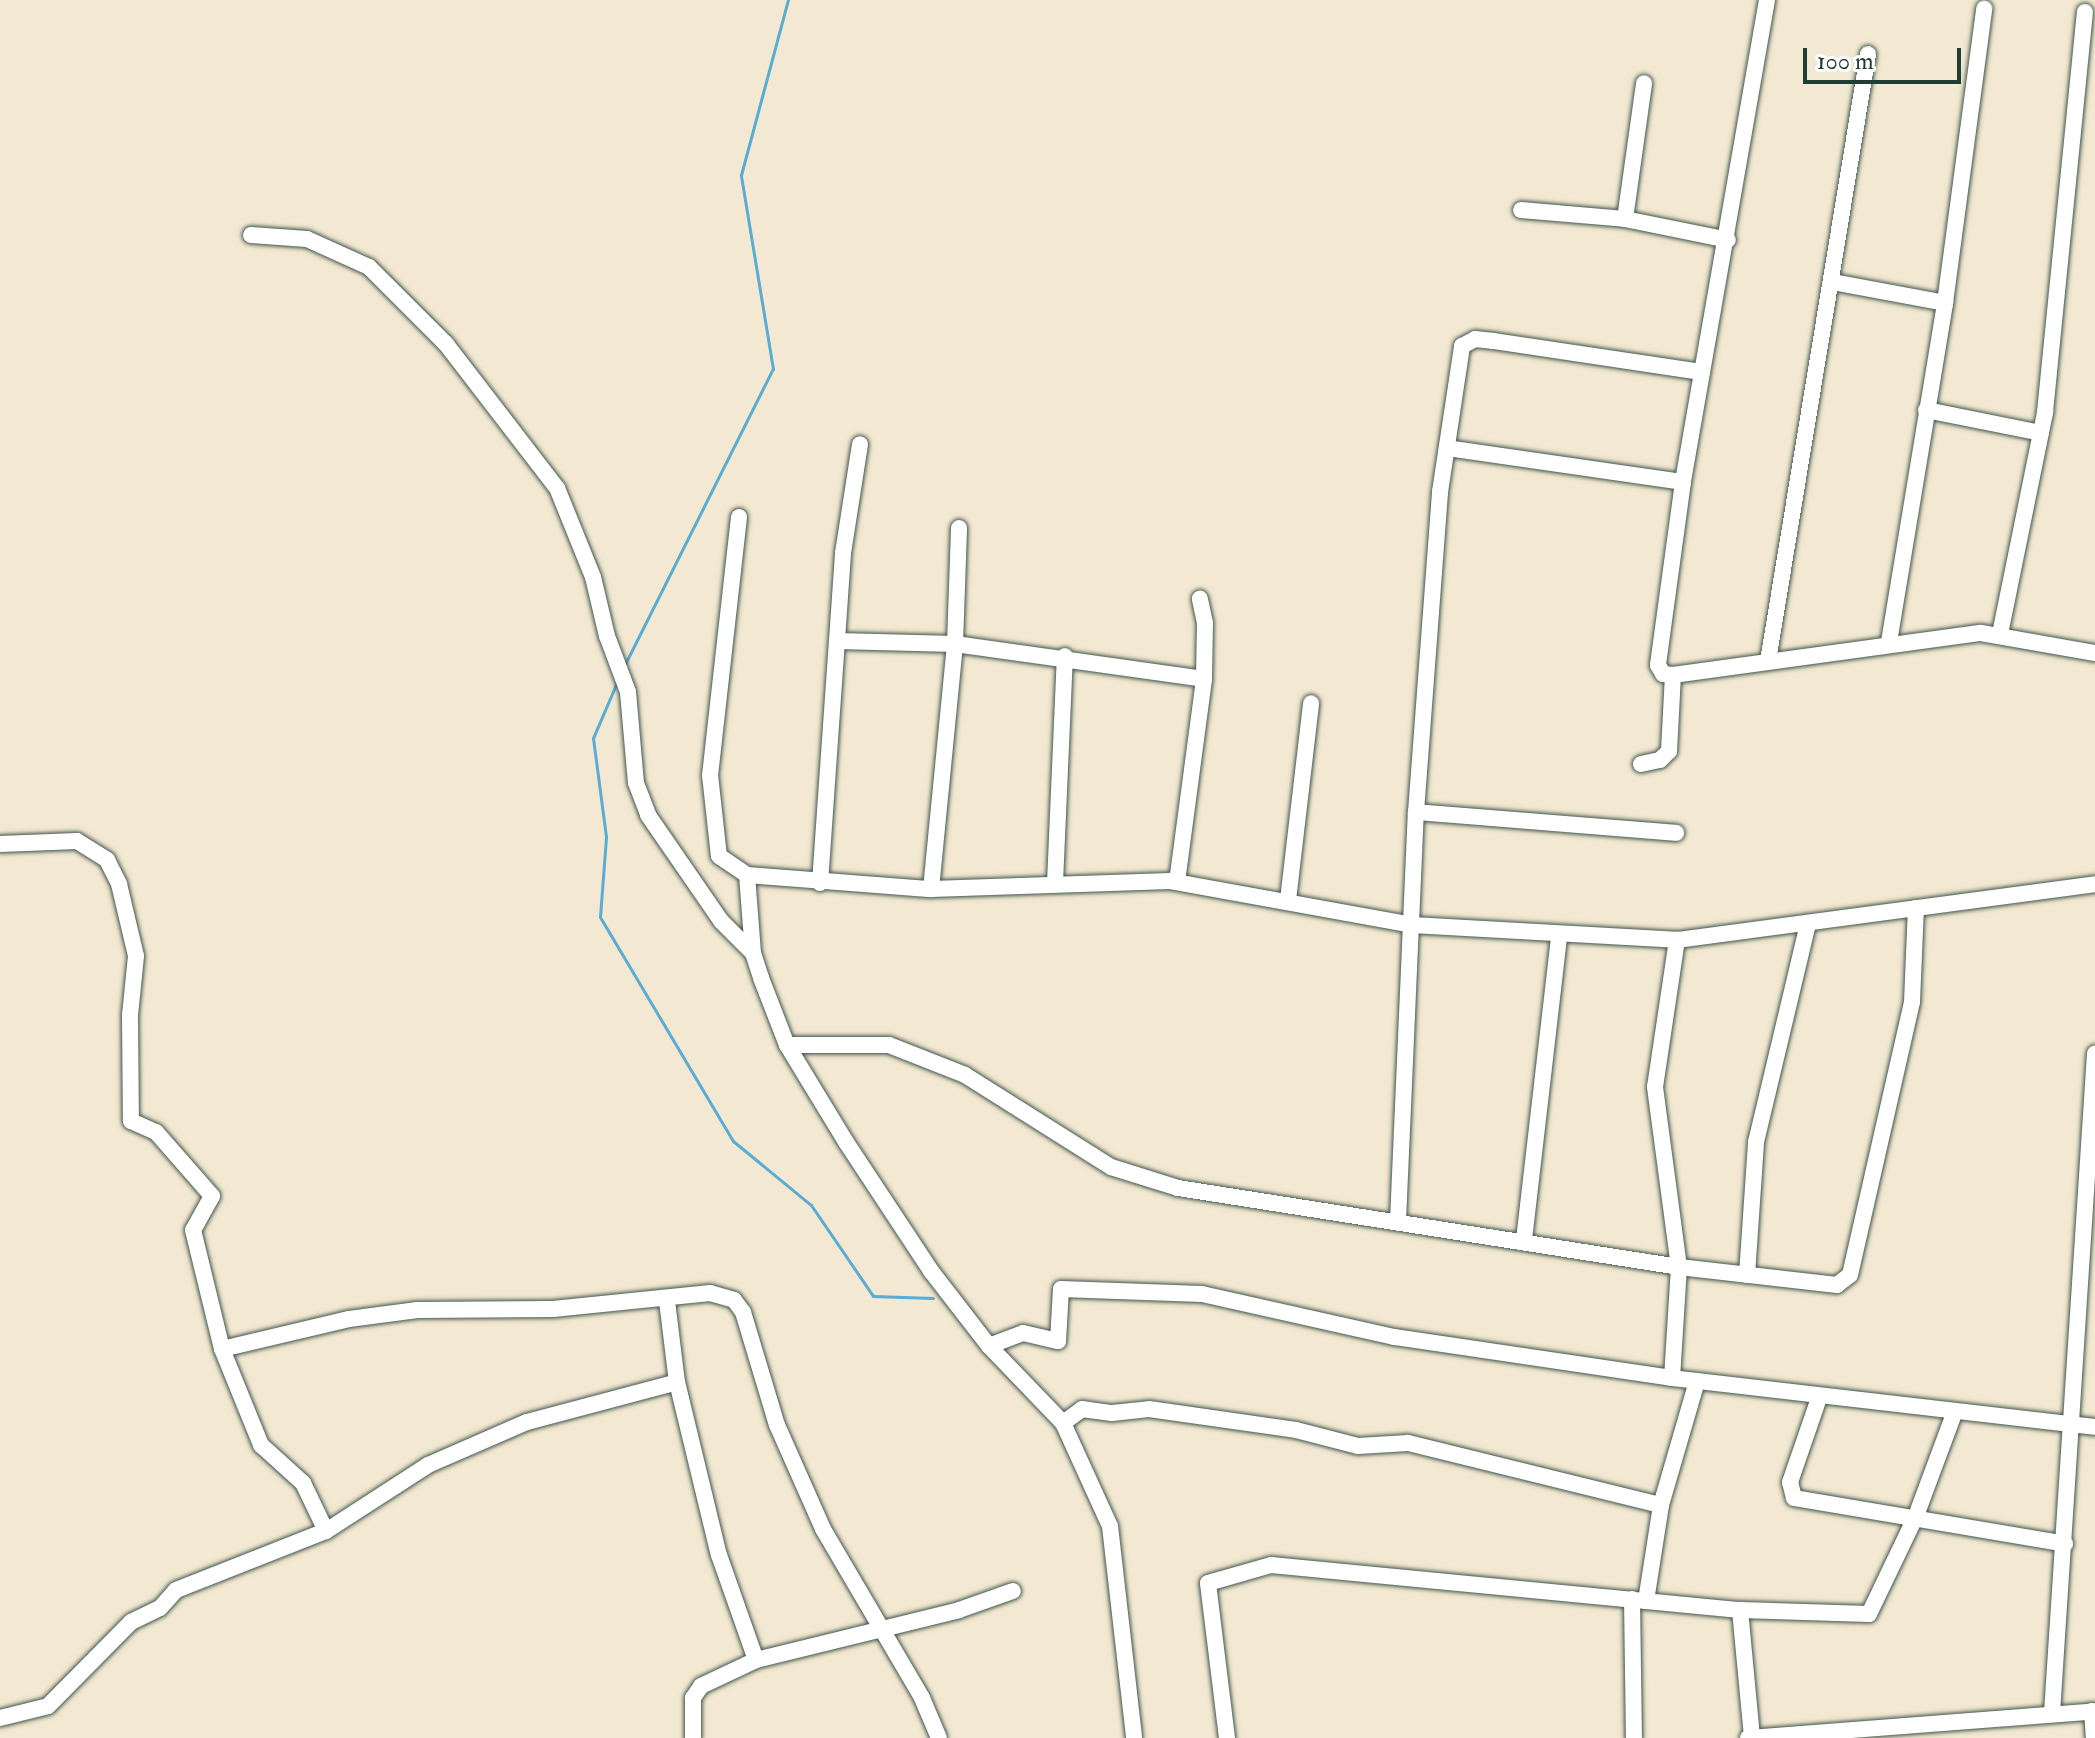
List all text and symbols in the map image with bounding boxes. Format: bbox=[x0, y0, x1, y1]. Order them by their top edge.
scale bar bbox=[1807, 32, 1965, 82]
text: 100 m bbox=[1817, 46, 1874, 77]

